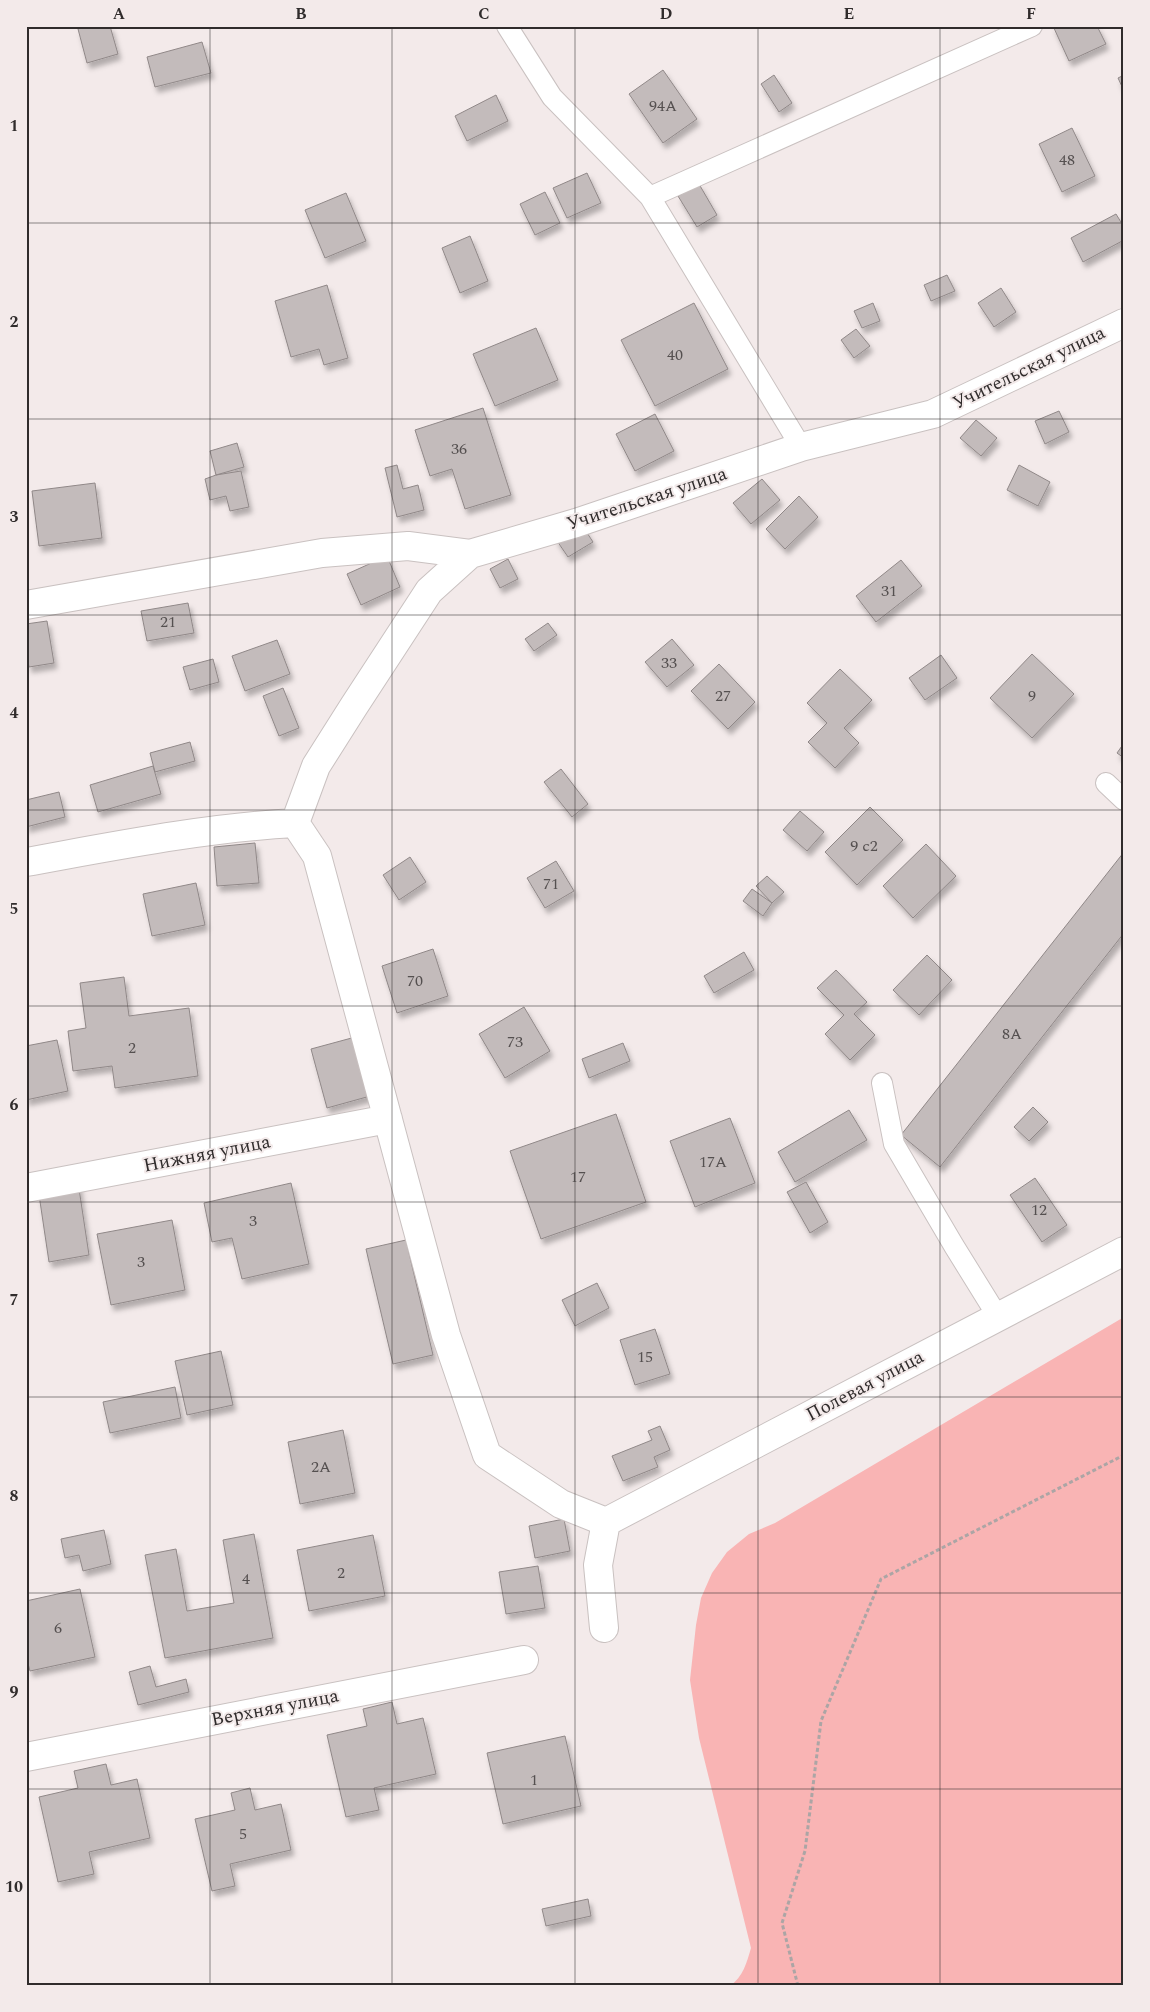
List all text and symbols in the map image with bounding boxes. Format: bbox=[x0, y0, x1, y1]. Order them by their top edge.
text: A bbox=[113, 2, 126, 26]
text: B bbox=[295, 2, 307, 26]
text: C bbox=[478, 2, 490, 26]
text: D bbox=[660, 2, 673, 26]
text: E bbox=[844, 2, 854, 26]
text: F bbox=[1026, 2, 1036, 26]
house number: 94А bbox=[649, 94, 677, 118]
text: 1 bbox=[10, 114, 18, 138]
house number: 48 bbox=[1059, 148, 1075, 172]
text: 2 bbox=[10, 310, 19, 334]
street label: Учительская улица bbox=[948, 318, 1111, 418]
house number: 40 bbox=[667, 343, 683, 367]
house number: 36 bbox=[451, 437, 467, 461]
street label: Учительская улица bbox=[563, 459, 732, 539]
text: 3 bbox=[10, 505, 19, 529]
house number: 31 bbox=[881, 579, 897, 603]
house number: 21 bbox=[160, 610, 176, 634]
house number: 33 bbox=[661, 651, 677, 675]
house number: 27 bbox=[715, 684, 731, 708]
house number: 9 bbox=[1028, 684, 1036, 708]
text: 4 bbox=[10, 701, 19, 725]
house number: 9 с2 bbox=[850, 834, 878, 858]
house number: 71 bbox=[543, 872, 559, 896]
text: 5 bbox=[10, 897, 18, 921]
house number: 70 bbox=[407, 969, 423, 993]
house number: 8А bbox=[1002, 1022, 1022, 1046]
house number: 73 bbox=[507, 1030, 523, 1054]
house number: 2 bbox=[128, 1036, 136, 1060]
text: 6 bbox=[10, 1093, 19, 1117]
street label: Нижняя улица bbox=[141, 1127, 274, 1181]
house number: 17А bbox=[699, 1150, 727, 1174]
house number: 17 bbox=[570, 1165, 586, 1189]
house number: 12 bbox=[1031, 1198, 1047, 1222]
house number: 3 bbox=[249, 1209, 257, 1233]
house number: 3 bbox=[137, 1250, 145, 1274]
text: 7 bbox=[10, 1288, 19, 1312]
street label: Полевая улица bbox=[801, 1342, 930, 1429]
house number: 15 bbox=[637, 1345, 653, 1369]
house number: 2А bbox=[311, 1455, 331, 1479]
text: 8 bbox=[10, 1484, 19, 1508]
house number: 2 bbox=[337, 1561, 345, 1585]
house number: 4 bbox=[242, 1567, 250, 1591]
house number: 6 bbox=[54, 1616, 62, 1640]
text: 9 bbox=[10, 1680, 19, 1704]
street label: Верхняя улица bbox=[209, 1681, 342, 1735]
house number: 1 bbox=[530, 1768, 538, 1792]
house number: 5 bbox=[239, 1822, 247, 1846]
text: 10 bbox=[5, 1875, 23, 1899]

